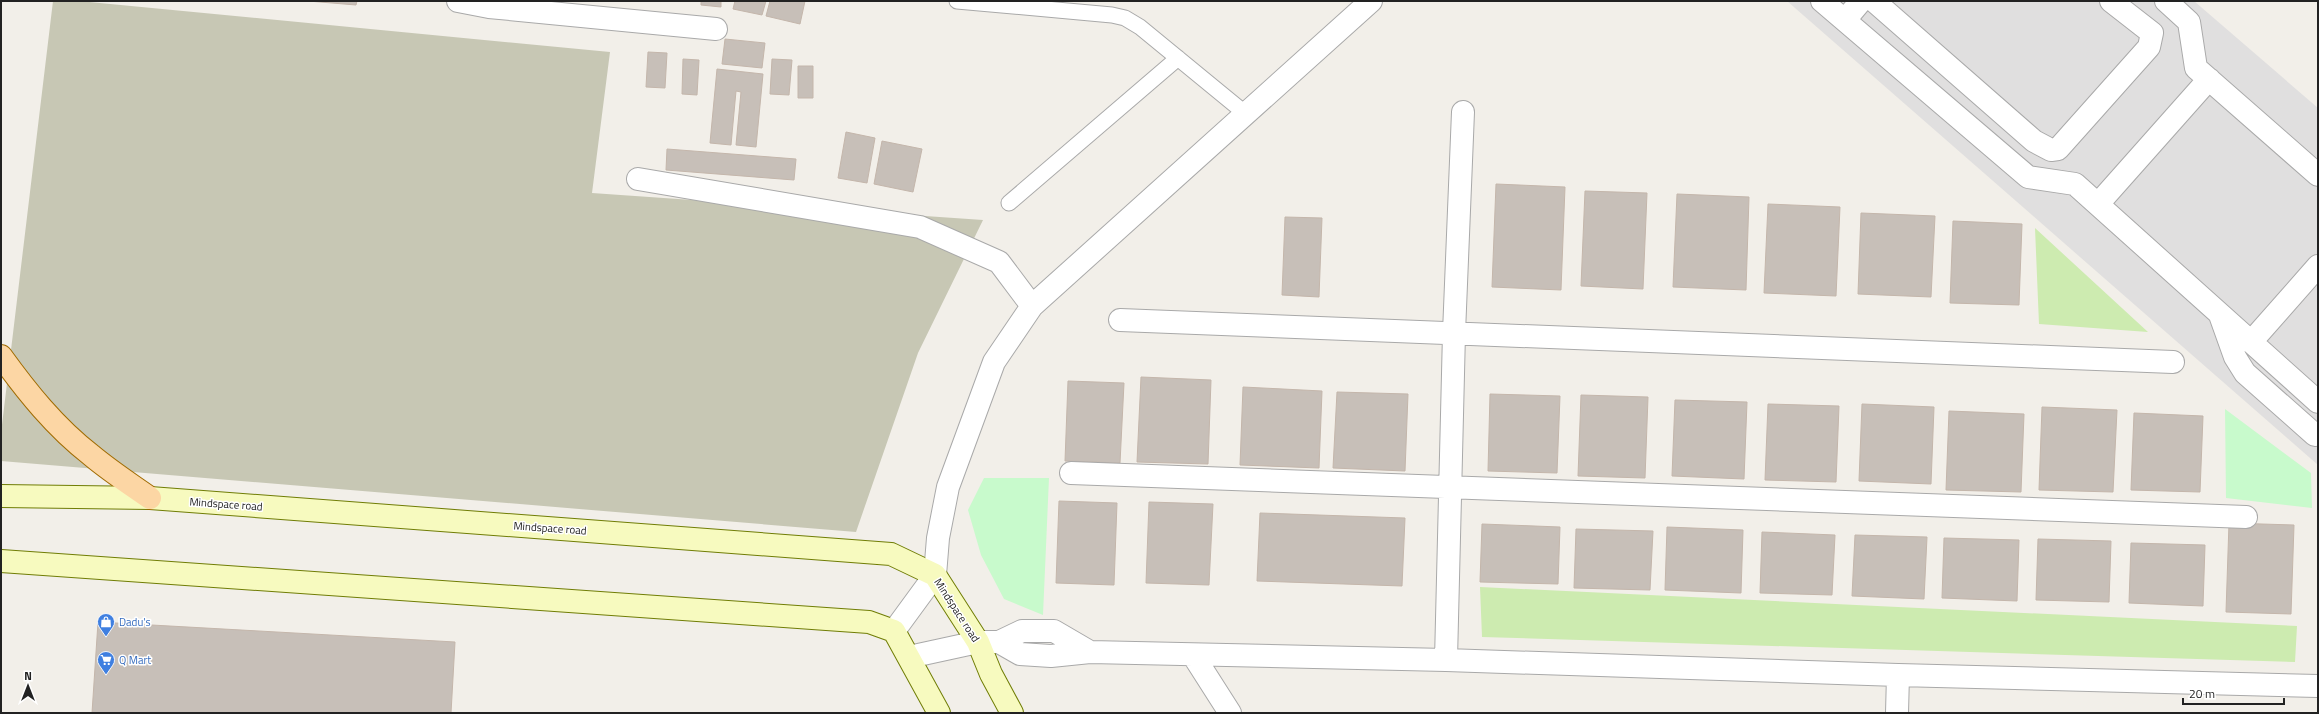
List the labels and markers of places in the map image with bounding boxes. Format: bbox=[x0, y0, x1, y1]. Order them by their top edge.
shop icon: Dadu's bbox=[96, 612, 116, 637]
place label: Dadu's bbox=[119, 614, 151, 630]
supermarket icon: Q Mart bbox=[96, 650, 116, 675]
place label: Q Mart bbox=[119, 652, 151, 668]

